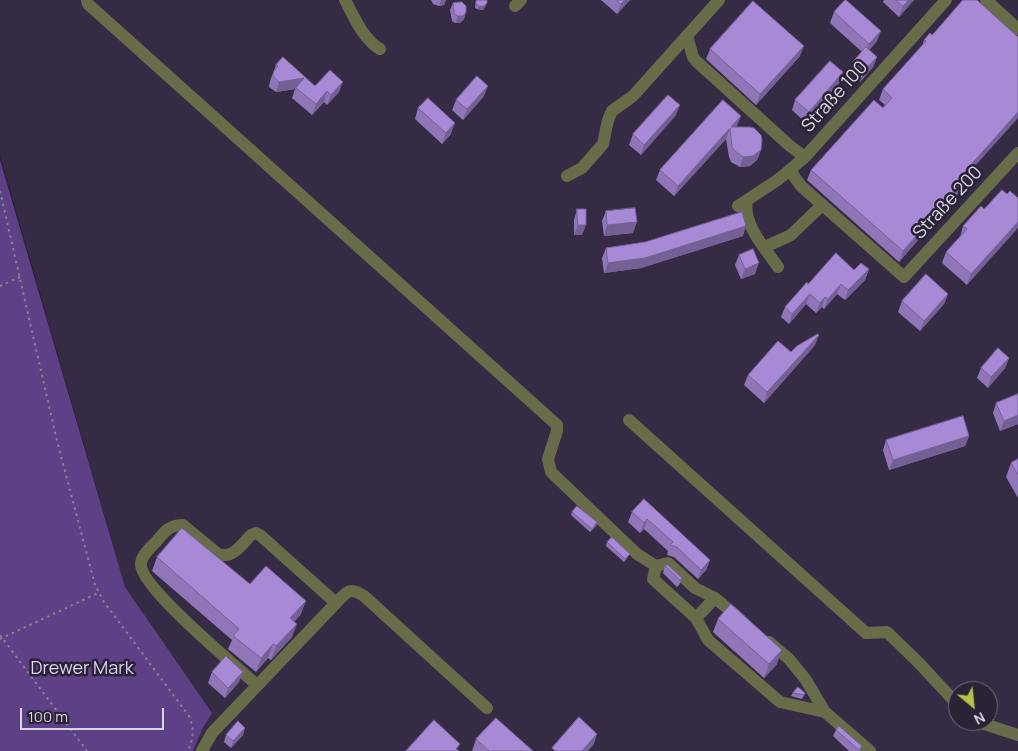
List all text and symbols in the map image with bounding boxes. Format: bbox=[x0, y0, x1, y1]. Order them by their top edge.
street label: Straße 100 bbox=[797, 57, 873, 137]
street label: Straße 200 bbox=[909, 162, 987, 244]
park label: Drewer Mark bbox=[30, 658, 134, 680]
north arrow bbox=[948, 681, 998, 731]
scale bar bbox=[22, 698, 166, 730]
text: 100 m bbox=[28, 706, 68, 727]
text: N bbox=[971, 708, 989, 730]

